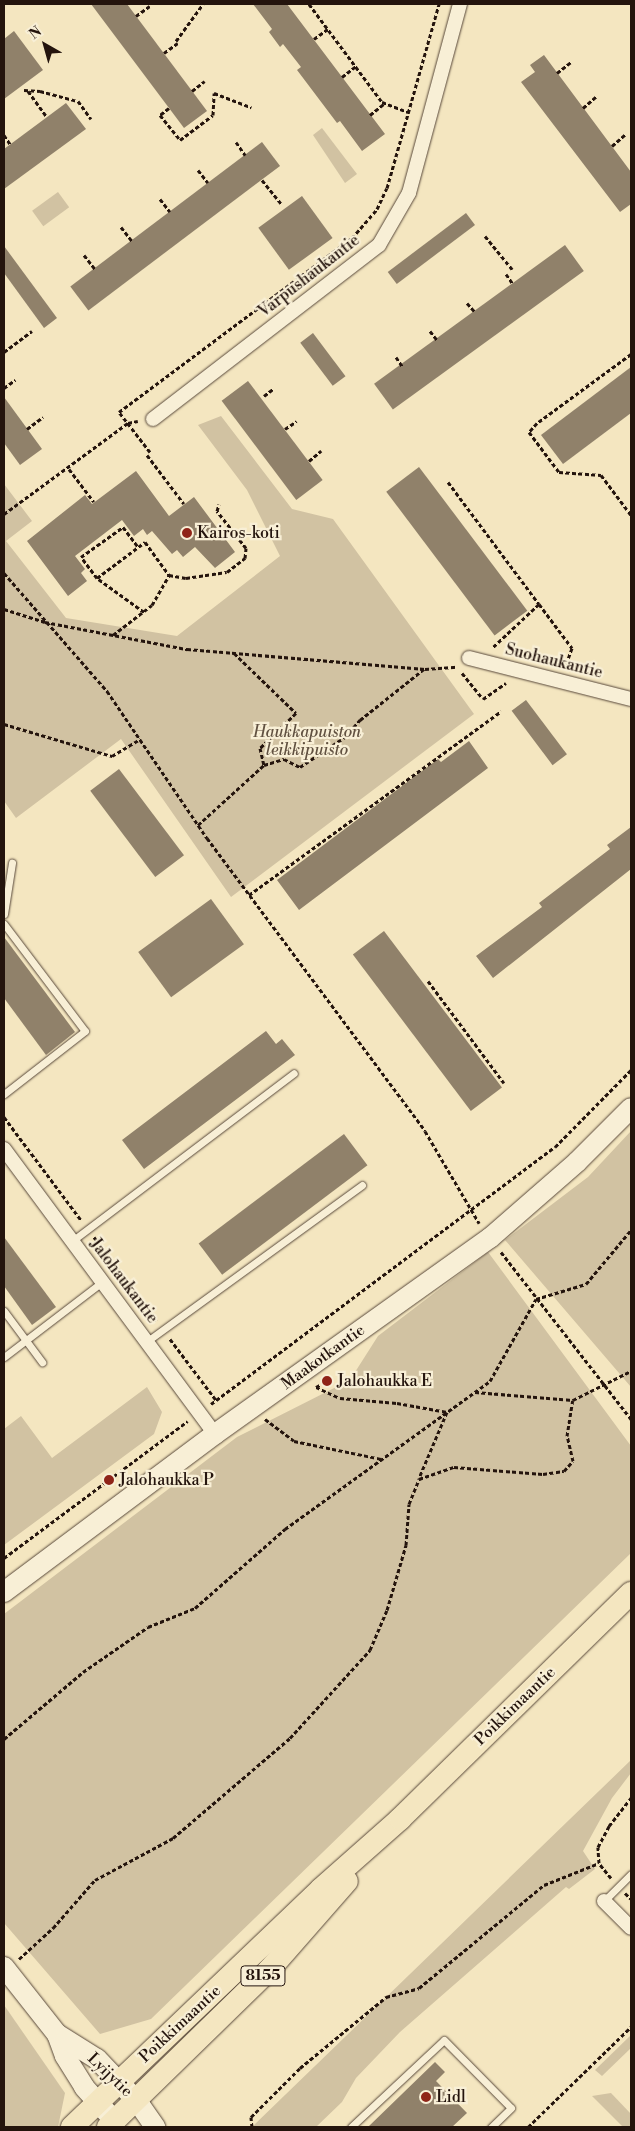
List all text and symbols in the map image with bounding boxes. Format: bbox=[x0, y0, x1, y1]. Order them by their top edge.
north arrow bbox=[20, 20, 70, 70]
text: N bbox=[26, 23, 46, 44]
street label: Varpushaukantie bbox=[255, 231, 363, 321]
place label: Kairos-koti bbox=[197, 523, 280, 543]
marker: Kairos-koti bbox=[181, 527, 193, 539]
street label: Suohaukantie bbox=[503, 640, 605, 682]
park label: Haukkapuiston leikkipuisto bbox=[253, 722, 361, 760]
street label: Jalohaukantie bbox=[86, 1235, 162, 1327]
street label: Maakotkantie bbox=[277, 1320, 369, 1394]
place label: Jalohaukka E bbox=[337, 1371, 432, 1391]
marker: Jalohaukka E bbox=[321, 1375, 333, 1387]
place label: Jalohaukka P bbox=[119, 1470, 214, 1490]
marker: Jalohaukka P bbox=[103, 1474, 115, 1486]
street label: Poikkimaantie bbox=[471, 1663, 559, 1749]
road number: 8155 bbox=[239, 1964, 287, 1988]
street label: Poikkimaantie bbox=[135, 1981, 225, 2067]
street label: Lyijytie bbox=[84, 2049, 136, 2101]
place label: Lidl bbox=[436, 2087, 466, 2107]
marker: Lidl bbox=[420, 2091, 432, 2103]

